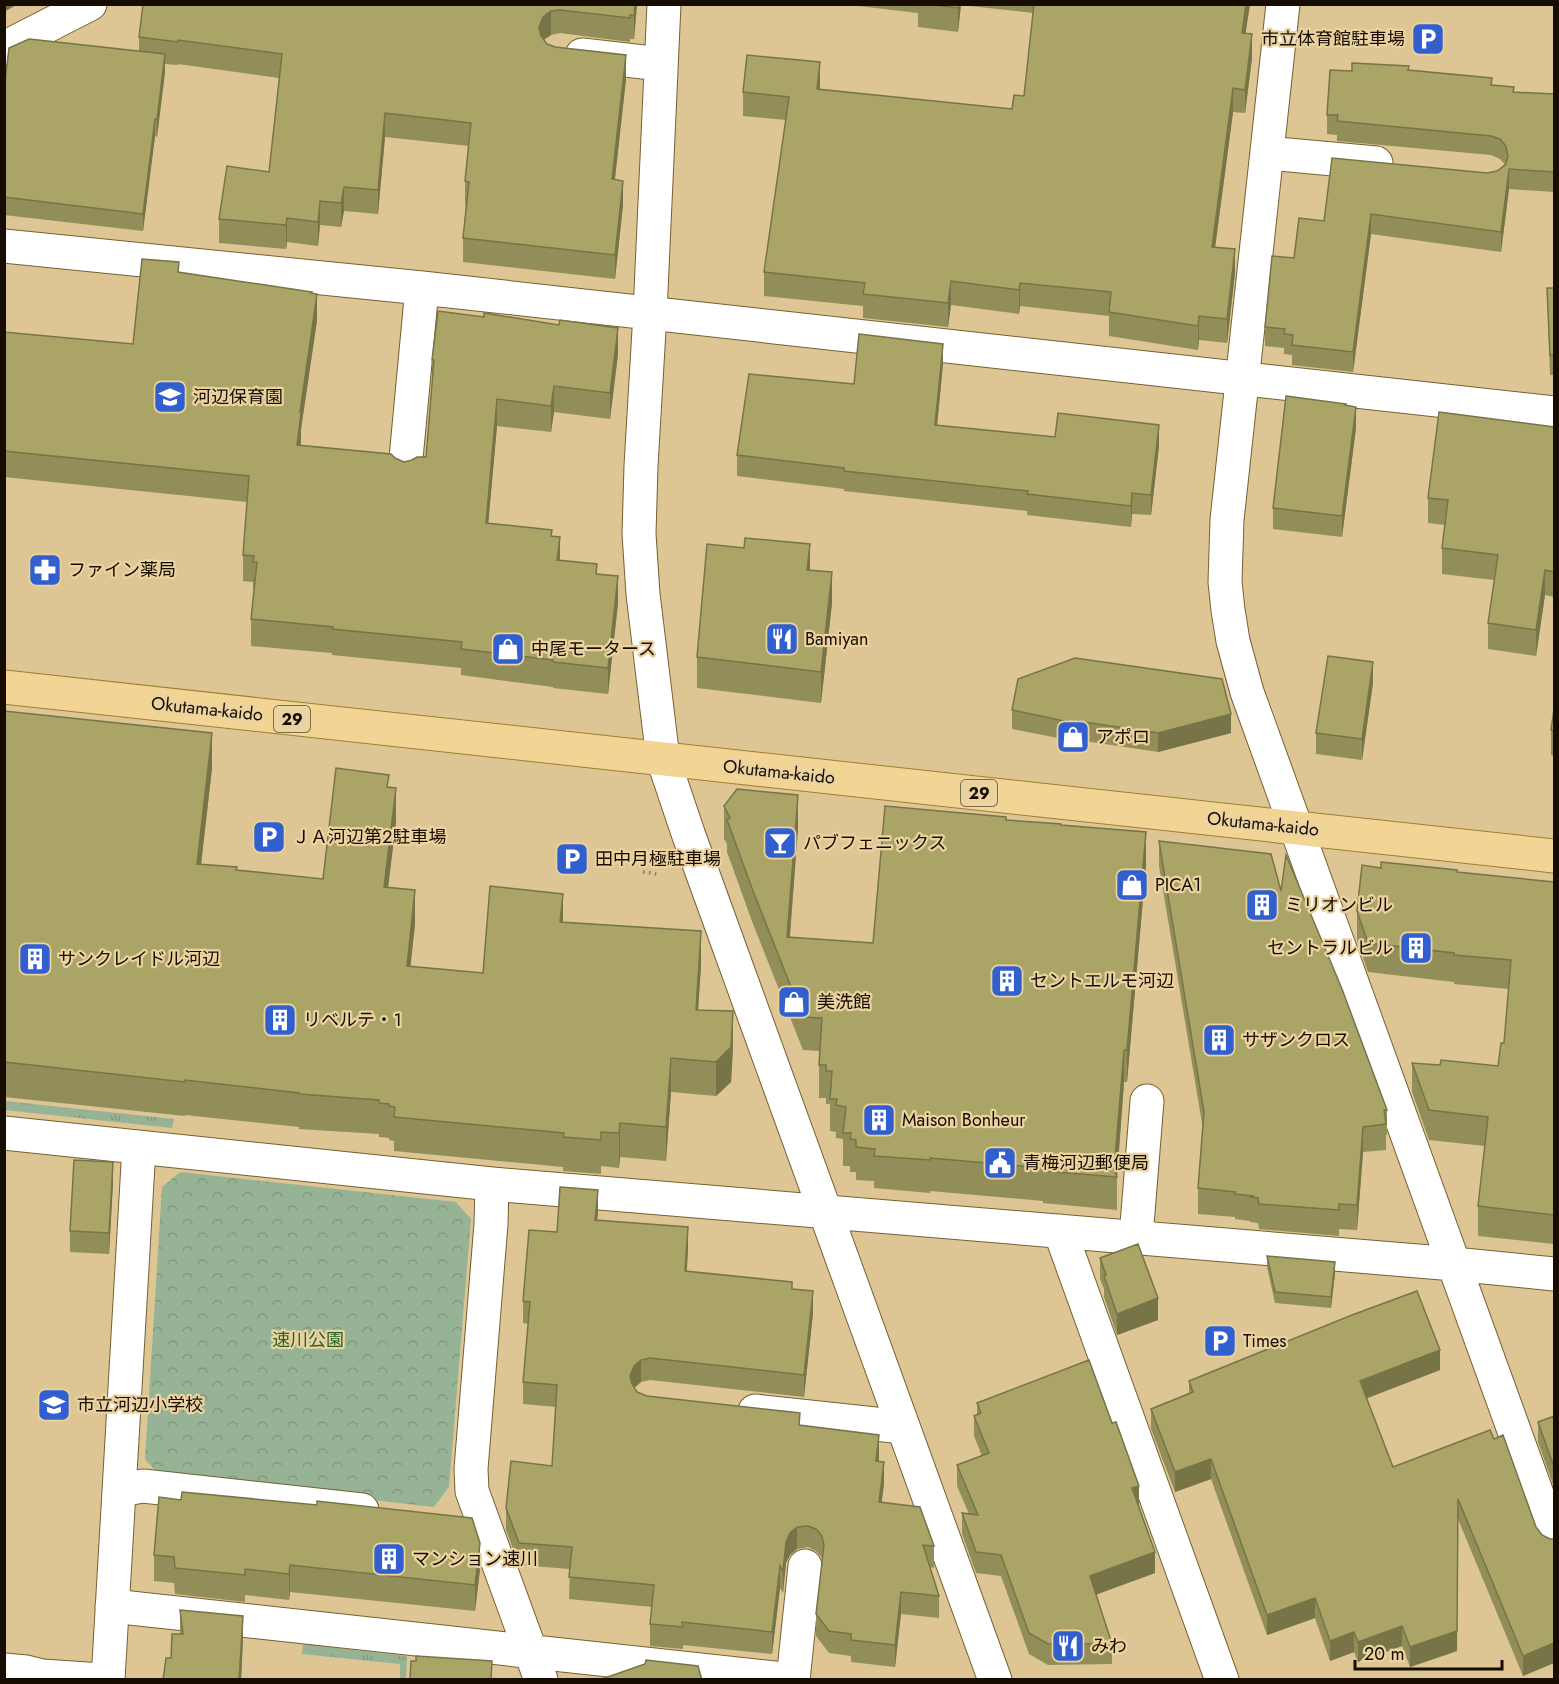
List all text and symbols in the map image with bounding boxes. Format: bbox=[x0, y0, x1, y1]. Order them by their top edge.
parking icon: 市立体育館駐車場 bbox=[1410, 21, 1446, 57]
place label: 市立体育館駐車場 bbox=[1261, 26, 1405, 52]
school or university icon: 河辺保育園 bbox=[152, 379, 188, 415]
place label: 河辺保育園 bbox=[193, 384, 283, 410]
pharmacy icon: ファイン薬局 bbox=[27, 552, 63, 588]
place label: ファイン薬局 bbox=[68, 557, 176, 583]
restaurant icon: Bamiyan bbox=[764, 621, 800, 657]
place label: Bamiyan bbox=[805, 626, 868, 652]
shop icon: 中尾モータース bbox=[490, 631, 526, 667]
place label: 中尾モータース bbox=[531, 636, 656, 662]
street label: Okutama-kaido bbox=[150, 690, 264, 728]
road number: 29 bbox=[274, 706, 310, 732]
shop icon: アポロ bbox=[1055, 719, 1091, 755]
place label: アポロ bbox=[1096, 724, 1150, 750]
street label: Okutama-kaido bbox=[722, 753, 836, 791]
road number: 29 bbox=[961, 780, 997, 806]
street label: Okutama-kaido bbox=[1206, 805, 1320, 843]
parking icon: ＪＡ河辺第２駐車場 bbox=[251, 819, 287, 855]
place label: ＪＡ河辺第２駐車場 bbox=[292, 824, 446, 850]
bar icon: パブフェニックス bbox=[762, 825, 798, 861]
place label: パブフェニックス bbox=[803, 830, 946, 856]
parking icon: 田中月極駐車場 bbox=[554, 841, 590, 877]
place label: 田中月極駐車場 bbox=[595, 846, 721, 872]
shop icon: PICA1 bbox=[1114, 867, 1150, 903]
place label: PICA1 bbox=[1155, 872, 1201, 898]
building icon: ミリオンビル bbox=[1244, 887, 1280, 923]
place label: ミリオンビル bbox=[1285, 892, 1393, 918]
building icon: セントラルビル bbox=[1398, 930, 1434, 966]
place label: セントラルビル bbox=[1267, 935, 1393, 961]
building icon: サンクレイドル河辺 bbox=[17, 941, 53, 977]
place label: サンクレイドル河辺 bbox=[58, 946, 220, 972]
building icon: セントエルモ河辺 bbox=[989, 963, 1025, 999]
place label: セントエルモ河辺 bbox=[1030, 968, 1174, 994]
shop icon: 美洗館 bbox=[776, 984, 812, 1020]
place label: 美洗館 bbox=[817, 989, 871, 1015]
building icon: リベルテ・１ bbox=[262, 1002, 298, 1038]
place label: リベルテ・１ bbox=[303, 1007, 403, 1033]
building icon: サザンクロス bbox=[1201, 1022, 1237, 1058]
place label: サザンクロス bbox=[1242, 1027, 1350, 1053]
building icon: Maison Bonheur bbox=[861, 1102, 897, 1138]
place label: Maison Bonheur bbox=[902, 1107, 1026, 1133]
public building icon: 青梅河辺郵便局 bbox=[982, 1145, 1018, 1181]
place label: 青梅河辺郵便局 bbox=[1023, 1150, 1149, 1176]
parking icon: Times bbox=[1202, 1323, 1238, 1359]
park label: 速川公園 bbox=[272, 1327, 344, 1353]
place label: Times bbox=[1243, 1328, 1287, 1354]
school or university icon: 市立河辺小学校 bbox=[36, 1387, 72, 1423]
place label: 市立河辺小学校 bbox=[77, 1392, 203, 1418]
building icon: マンション速川 bbox=[371, 1541, 407, 1577]
place label: マンション速川 bbox=[412, 1546, 538, 1572]
restaurant icon: みわ bbox=[1050, 1628, 1086, 1664]
place label: みわ bbox=[1091, 1633, 1127, 1659]
scale bar bbox=[1355, 1633, 1502, 1671]
text: 20 m bbox=[1364, 1641, 1404, 1667]

